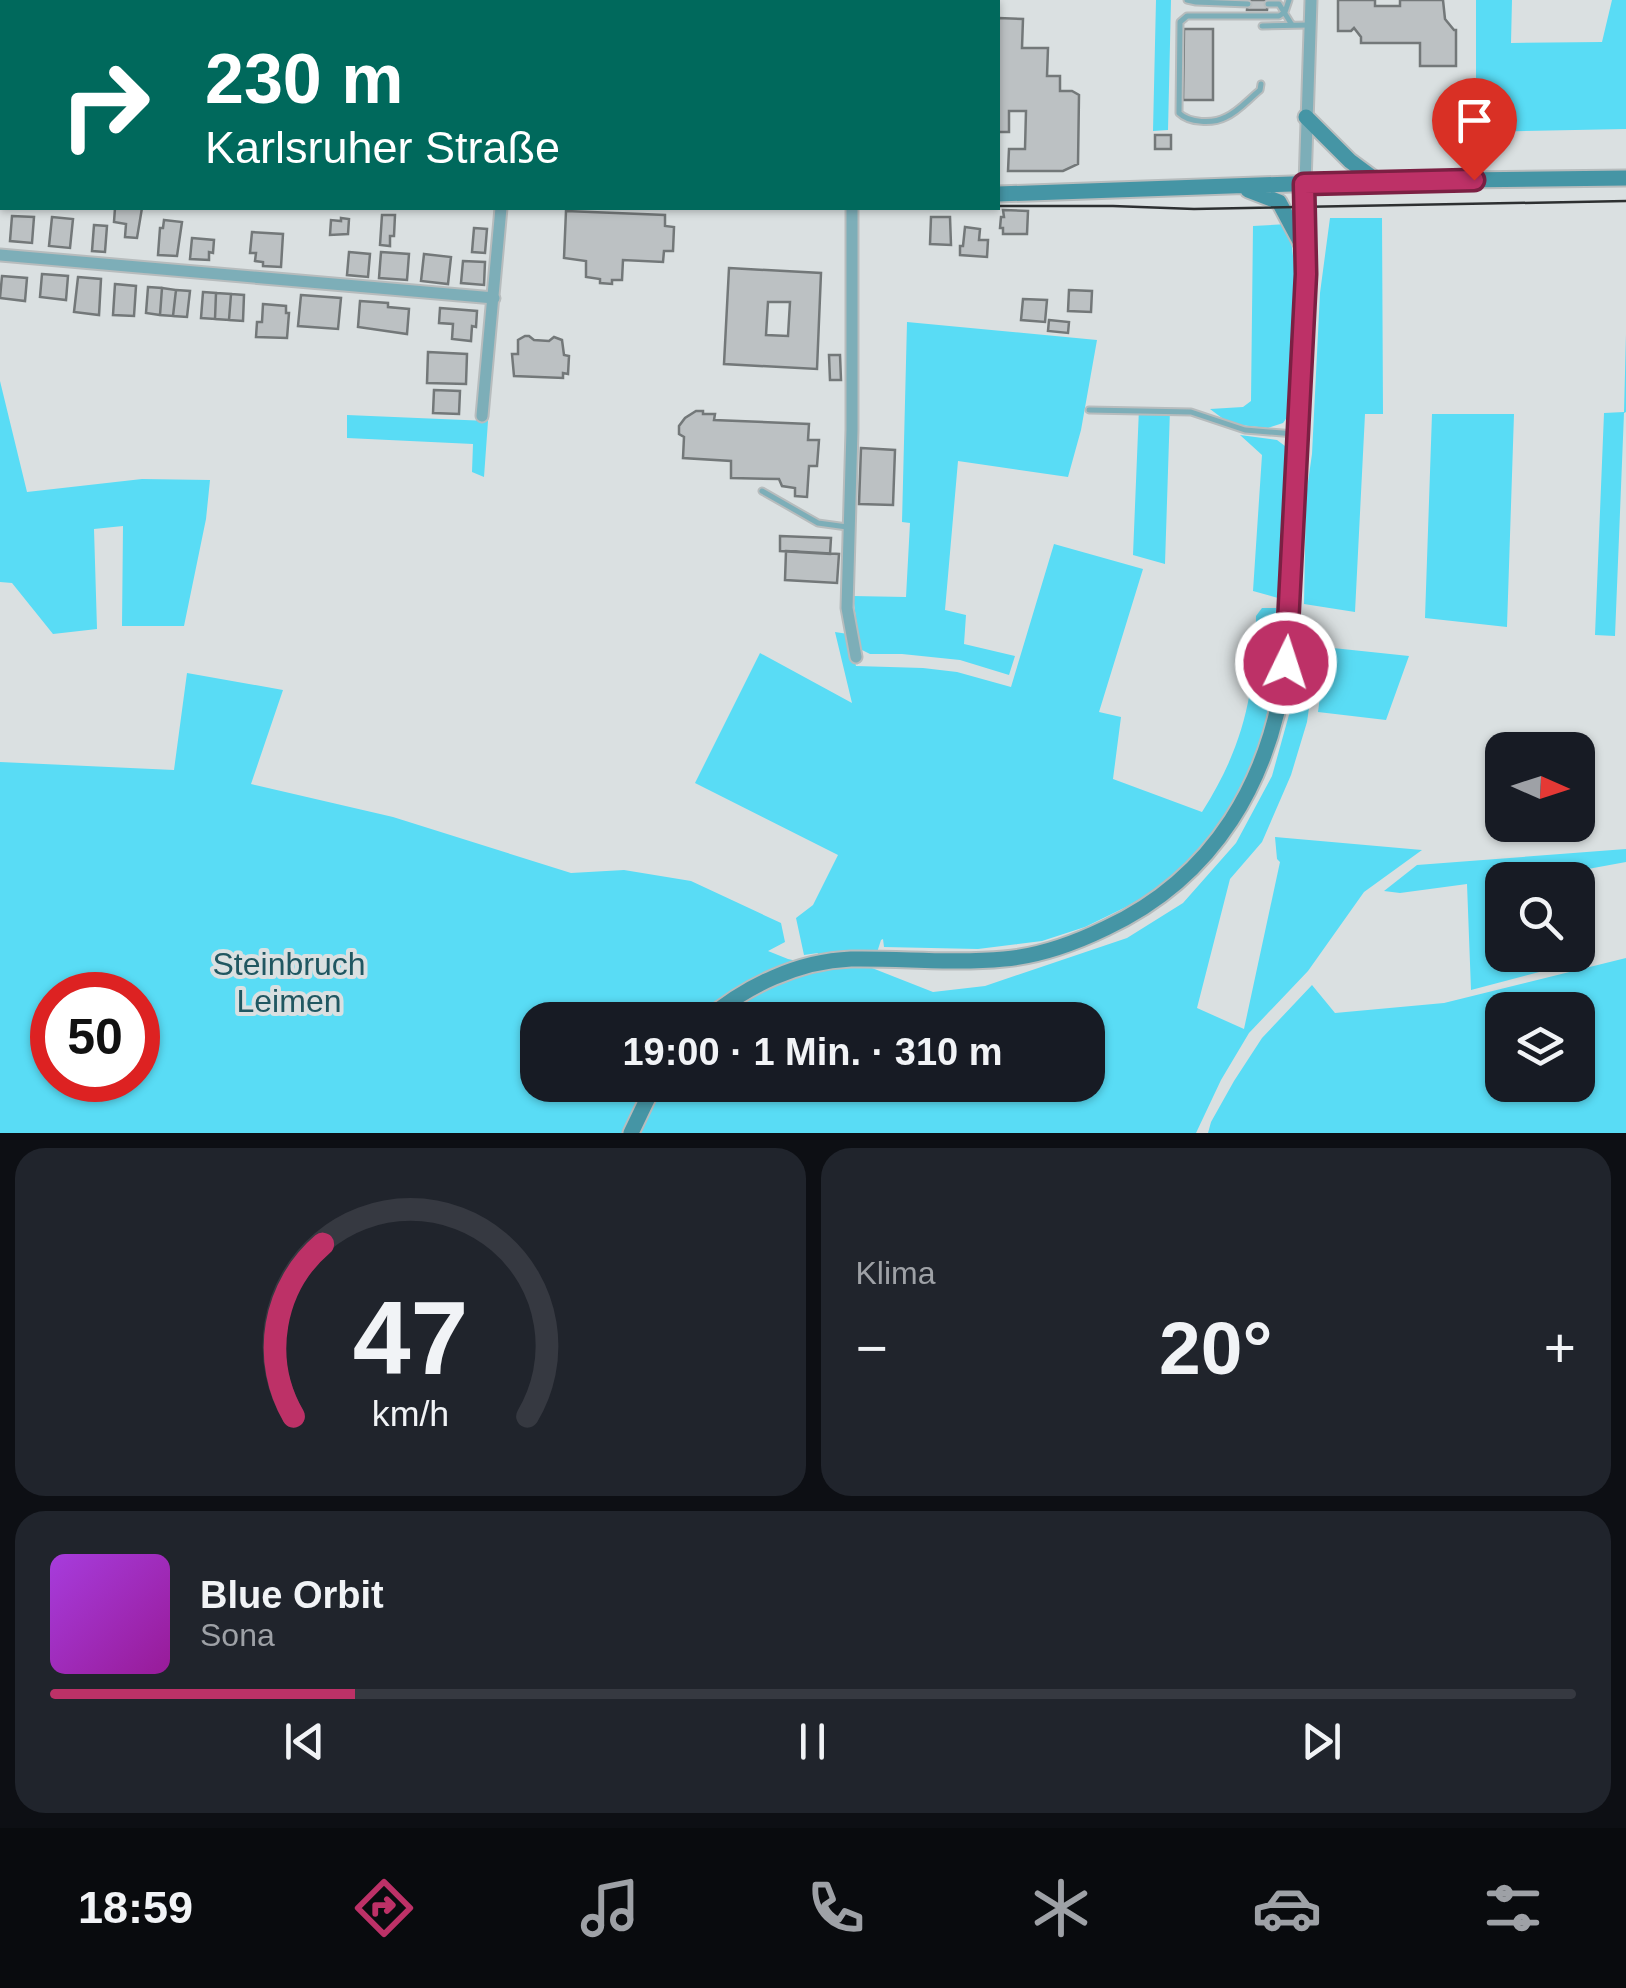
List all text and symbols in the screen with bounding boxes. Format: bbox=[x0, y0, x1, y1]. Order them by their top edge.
icon: right bbox=[40, 40, 170, 170]
text: 230 m bbox=[205, 40, 403, 118]
pin bbox=[1432, 78, 1517, 181]
icon: arrive bbox=[1447, 93, 1502, 148]
text: Karlsruher Straße bbox=[205, 122, 560, 173]
position arrow bbox=[1234, 611, 1338, 715]
north arrow bbox=[1485, 732, 1595, 842]
map controls bbox=[1485, 732, 1595, 1102]
button: search bbox=[1485, 862, 1595, 972]
park label: Steinbruch Leimen bbox=[213, 946, 365, 1019]
speed limit sign: 50 bbox=[30, 972, 160, 1102]
button: layers bbox=[1485, 992, 1595, 1102]
text: 19:00 · 1 Min. · 310 m bbox=[622, 1031, 1003, 1073]
text: Klima bbox=[856, 1255, 936, 1291]
text: 47 bbox=[352, 1280, 468, 1396]
text: 20° bbox=[1159, 1306, 1272, 1390]
text: − bbox=[856, 1317, 888, 1379]
text: + bbox=[1544, 1317, 1576, 1379]
text: km/h bbox=[372, 1394, 449, 1434]
text: Blue Orbit bbox=[200, 1574, 384, 1616]
text: Sona bbox=[200, 1617, 275, 1653]
icon: previous bbox=[277, 1714, 332, 1769]
icon: pause bbox=[785, 1714, 840, 1769]
icon: next bbox=[1294, 1714, 1349, 1769]
icon: directions bbox=[349, 1873, 419, 1943]
icon: music bbox=[575, 1873, 645, 1943]
icon: phone bbox=[801, 1873, 871, 1943]
icon: climate bbox=[1026, 1873, 1096, 1943]
icon: car bbox=[1252, 1873, 1322, 1943]
icon: filters bbox=[1478, 1873, 1548, 1943]
text: 18:59 bbox=[78, 1882, 193, 1933]

